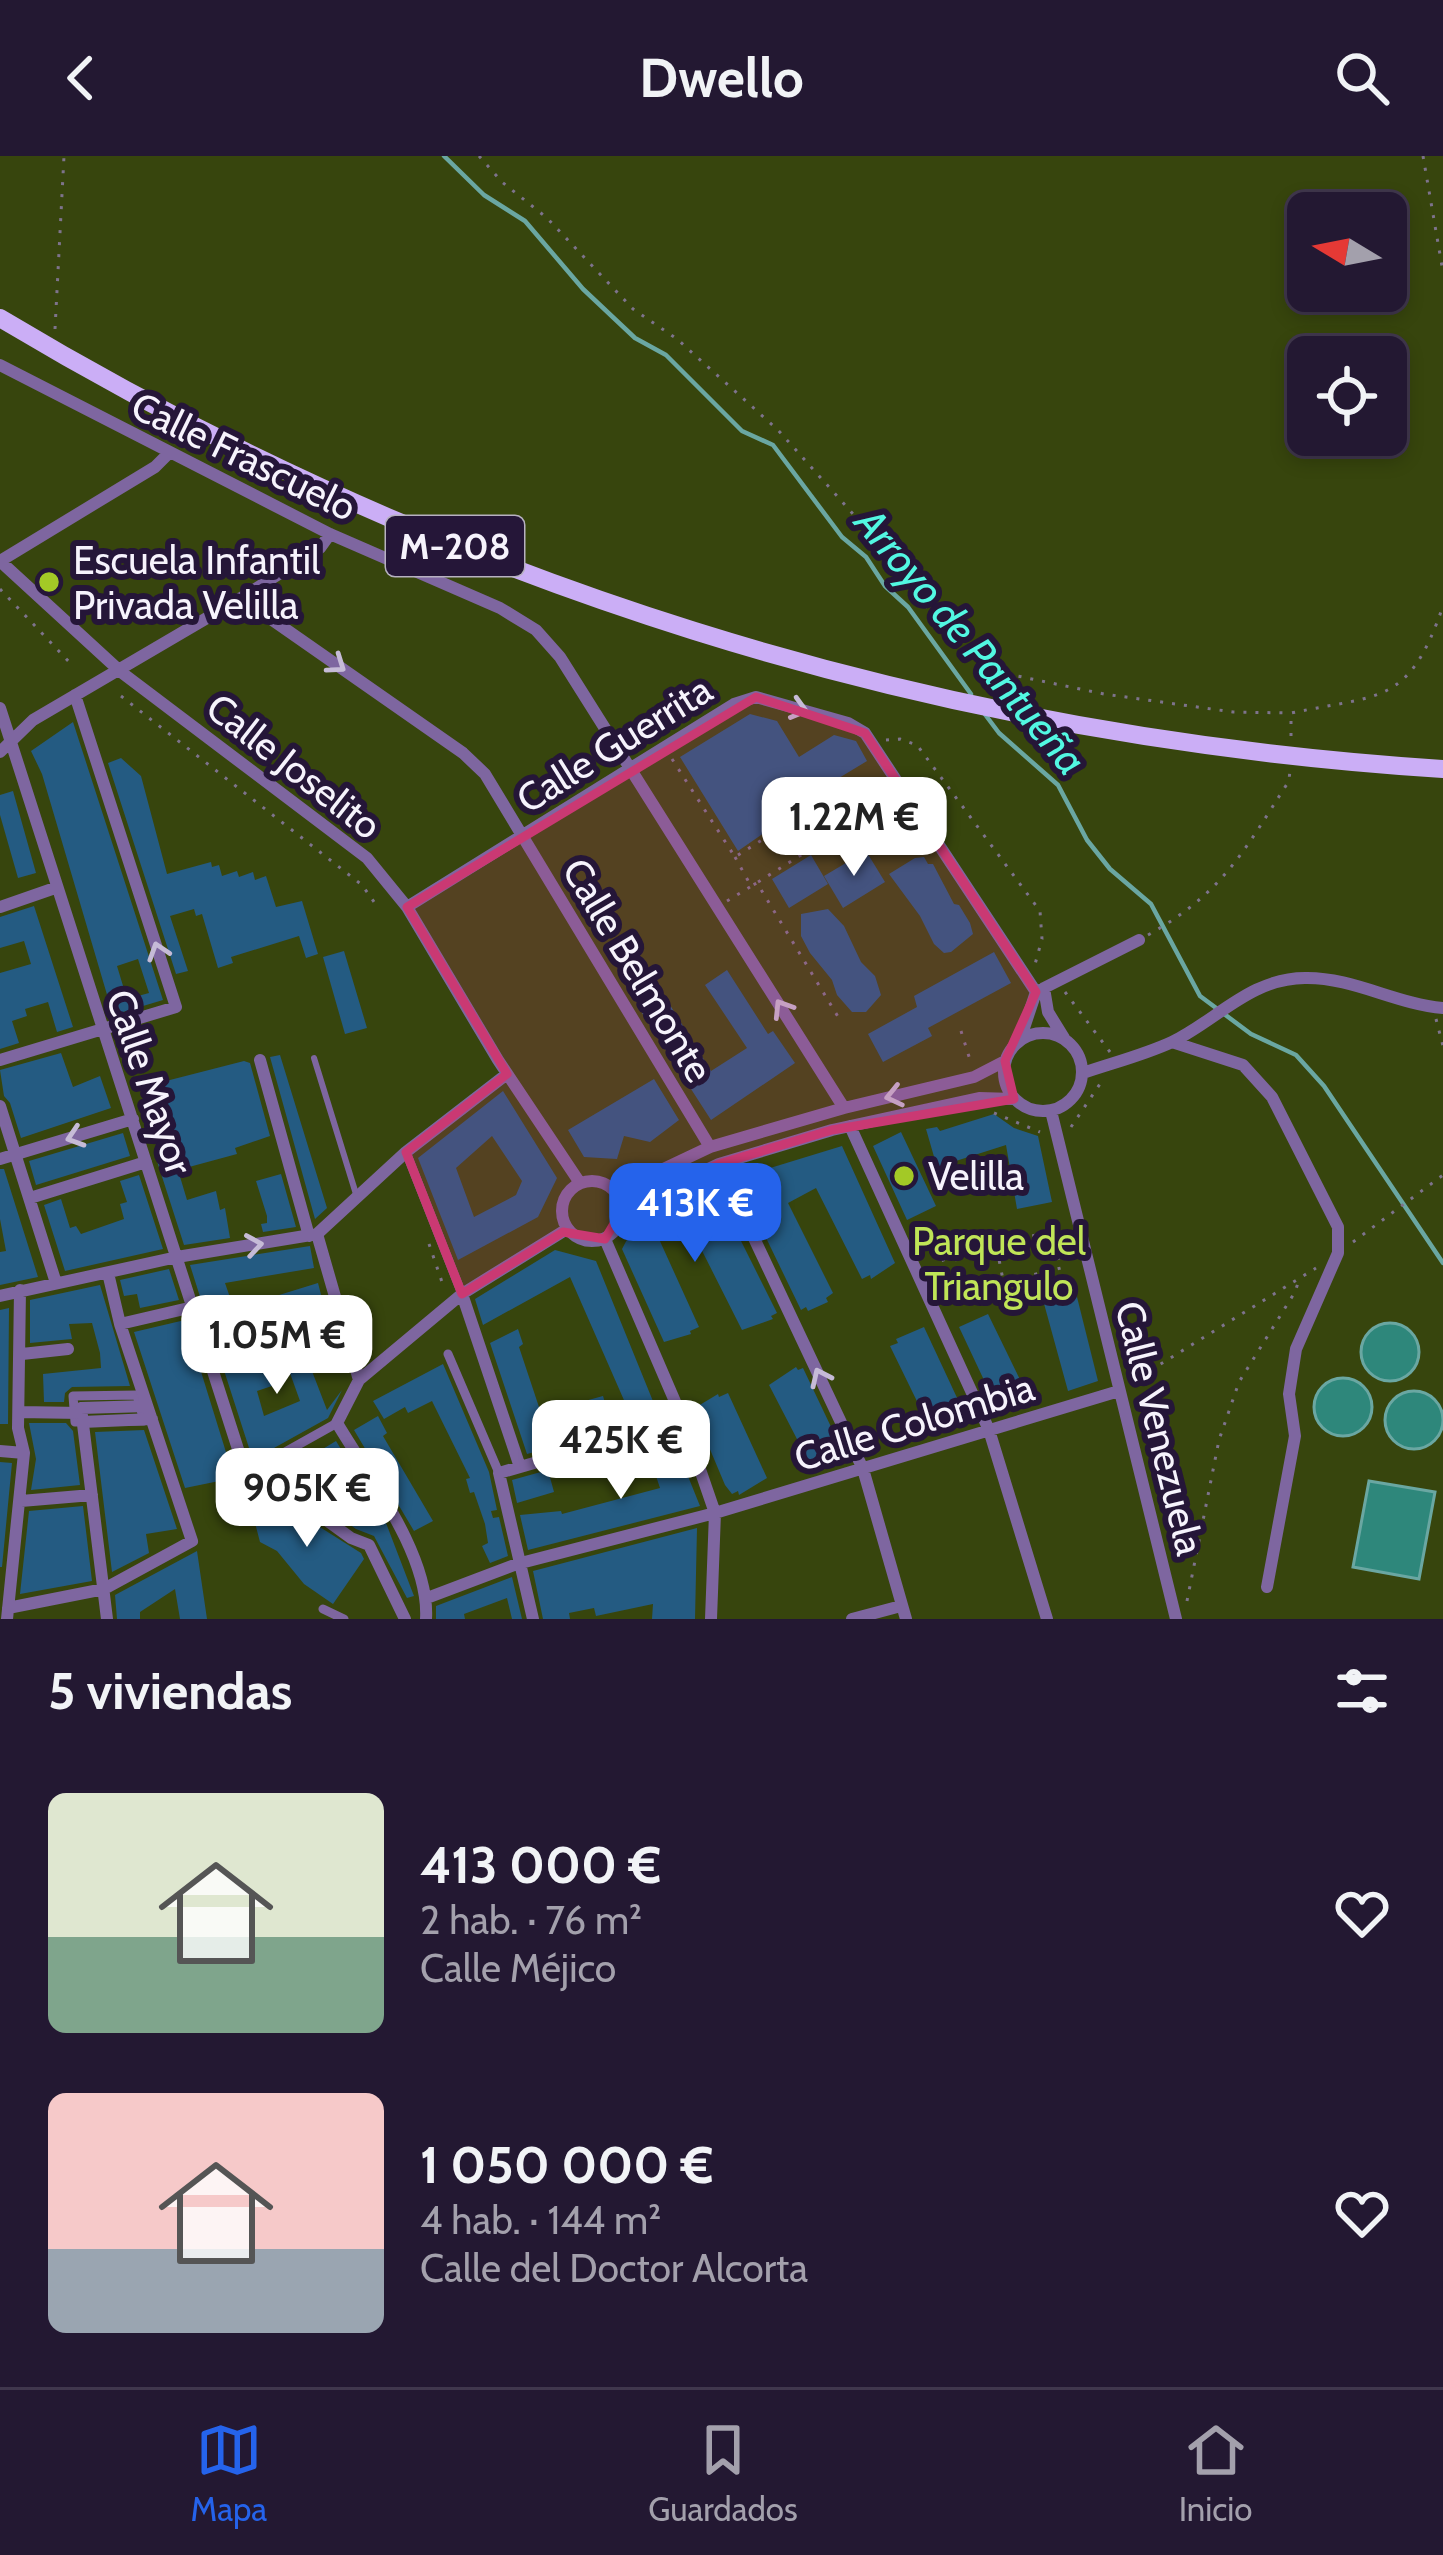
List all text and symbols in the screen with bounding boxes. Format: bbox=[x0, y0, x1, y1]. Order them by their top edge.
icon: back bbox=[48, 45, 114, 111]
text: Dwello bbox=[639, 45, 804, 111]
icon: search bbox=[1329, 45, 1395, 111]
north arrow bbox=[1287, 192, 1407, 312]
map controls bbox=[1287, 192, 1407, 456]
button: locate bbox=[1287, 336, 1407, 456]
street label: Calle Frascuelo bbox=[124, 381, 364, 531]
water label: Arroyo de Pantueña bbox=[843, 495, 1098, 785]
road number: M-208 bbox=[386, 516, 524, 576]
place label: Escuela Infantil Privada Velilla bbox=[73, 536, 320, 629]
marker: Escuela Infantil Privada Velilla bbox=[36, 569, 62, 595]
one-way arrow bbox=[324, 651, 346, 673]
street label: Calle Guerrita bbox=[508, 665, 721, 823]
street label: Calle Joselito bbox=[197, 683, 391, 849]
one-way arrow bbox=[788, 695, 809, 720]
pin: 1.22M € bbox=[743, 777, 965, 879]
text: 1.22M € bbox=[789, 792, 919, 840]
street label: Calle Belmonte bbox=[552, 850, 724, 1090]
one-way arrow bbox=[147, 941, 172, 962]
street label: Calle Mayor bbox=[96, 983, 204, 1181]
one-way arrow bbox=[774, 1000, 796, 1022]
one-way arrow bbox=[885, 1082, 905, 1107]
one-way arrow bbox=[65, 1123, 86, 1148]
place label: Velilla bbox=[928, 1152, 1024, 1200]
pin: 413K € bbox=[597, 1163, 793, 1265]
marker: Velilla bbox=[891, 1163, 917, 1189]
text: 413K € bbox=[636, 1178, 754, 1226]
park label: Parque del Triangulo bbox=[912, 1217, 1086, 1310]
one-way arrow bbox=[244, 1233, 264, 1258]
pin: 1.05M € bbox=[166, 1295, 388, 1397]
street label: Calle Venezuela bbox=[1105, 1296, 1215, 1560]
text: 1.05M € bbox=[208, 1310, 346, 1358]
street label: Calle Colombia bbox=[788, 1363, 1040, 1481]
one-way arrow bbox=[811, 1368, 834, 1389]
pin: 425K € bbox=[523, 1400, 719, 1502]
text: 425K € bbox=[559, 1415, 683, 1463]
pin: 905K € bbox=[209, 1448, 405, 1550]
text: 905K € bbox=[243, 1463, 371, 1511]
icon: filters bbox=[1329, 1658, 1395, 1724]
text: 5 viviendas bbox=[48, 1660, 292, 1722]
text: 413 000 € bbox=[420, 1834, 661, 1896]
icon: home bbox=[144, 1841, 288, 1985]
icon: heart bbox=[1329, 1880, 1395, 1946]
text: 2 hab. · 76 m² bbox=[420, 1896, 642, 1944]
text: Calle Méjico bbox=[420, 1944, 616, 1992]
text: 1 050 000 € bbox=[420, 2134, 713, 2196]
icon: home bbox=[144, 2141, 288, 2285]
icon: heart bbox=[1329, 2180, 1395, 2246]
text: 4 hab. · 144 m² bbox=[420, 2196, 661, 2244]
text: Calle del Doctor Alcorta bbox=[420, 2244, 808, 2292]
tab: Mapa bbox=[191, 2417, 267, 2529]
tab: Guardados bbox=[648, 2417, 798, 2529]
tab: Inicio bbox=[1179, 2417, 1252, 2529]

